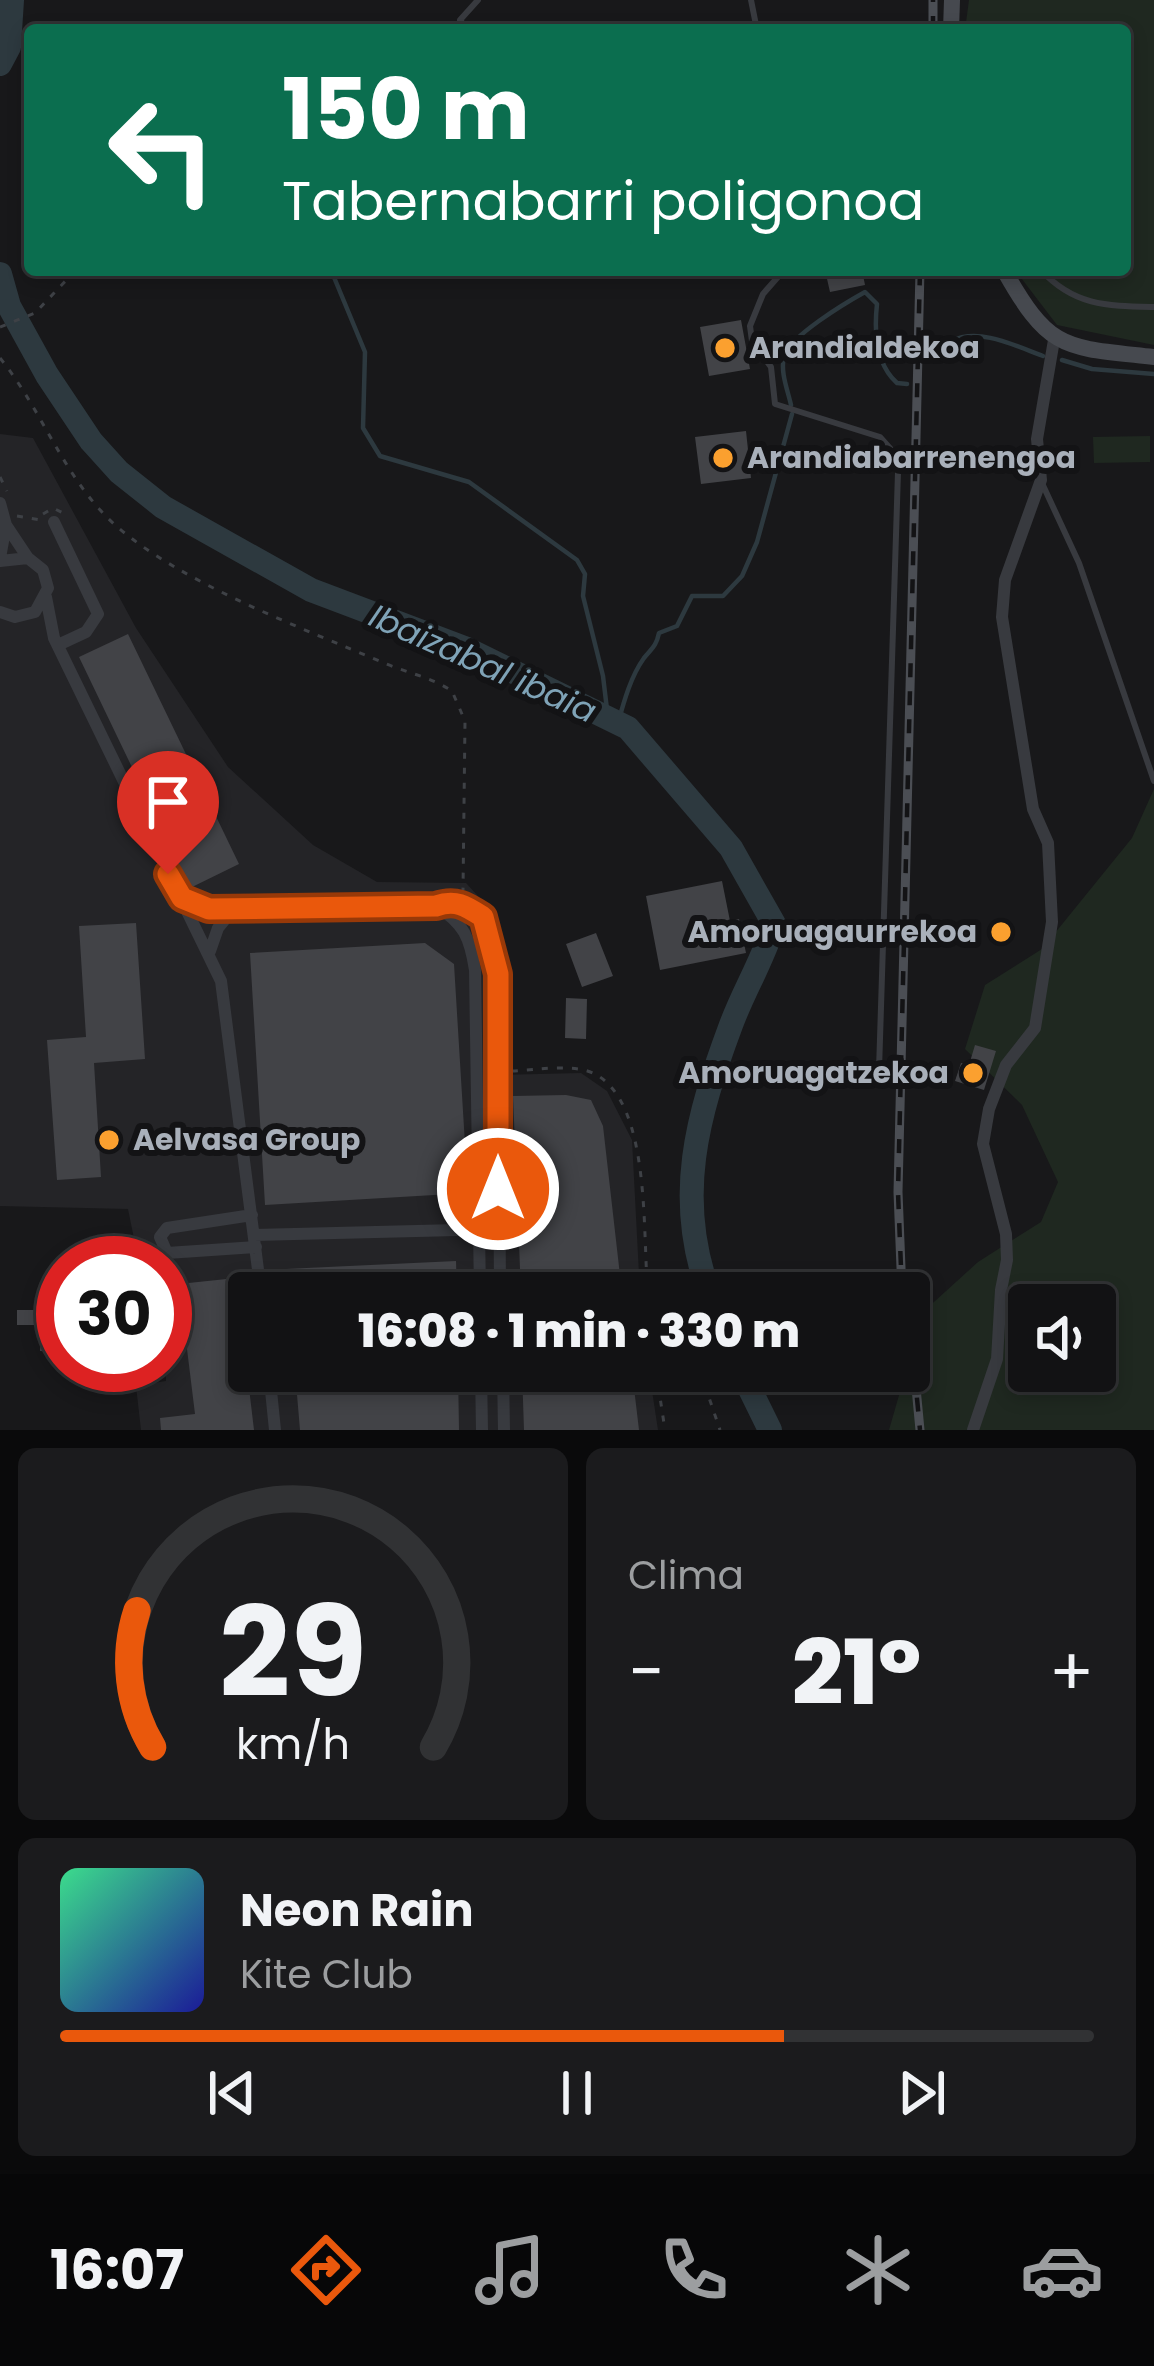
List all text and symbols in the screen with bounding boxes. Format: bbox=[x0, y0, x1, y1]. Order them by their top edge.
text: 150 m bbox=[282, 51, 530, 168]
icon: left bbox=[84, 72, 240, 228]
text: Tabernabarri poligonoa bbox=[282, 163, 924, 239]
place label: Arandialdekoa bbox=[749, 326, 980, 369]
marker: Arandialdekoa bbox=[712, 335, 738, 361]
place label: Arandiabarrenengoa bbox=[747, 436, 1076, 479]
marker: Arandiabarrenengoa bbox=[710, 445, 736, 471]
water label: Ibaizabal ibaia bbox=[362, 592, 604, 735]
pin bbox=[117, 751, 219, 874]
icon: arrive bbox=[135, 769, 201, 835]
place label: Amoruagaurrekoa bbox=[687, 910, 977, 953]
marker: Amoruagaurrekoa bbox=[988, 919, 1014, 945]
place label: Amoruagatzekoa bbox=[678, 1051, 949, 1094]
marker: Amoruagatzekoa bbox=[960, 1060, 986, 1086]
place label: Aelvasa Group bbox=[133, 1118, 360, 1161]
position arrow bbox=[435, 1126, 561, 1252]
marker: Aelvasa Group bbox=[96, 1127, 122, 1153]
speed limit sign: 30 bbox=[36, 1236, 192, 1392]
map controls bbox=[1008, 1284, 1116, 1392]
button: sound bbox=[1008, 1284, 1116, 1392]
text: 16:08 · 1 min · 330 m bbox=[358, 1300, 800, 1363]
text: Clima bbox=[628, 1548, 744, 1603]
text: 29 bbox=[219, 1565, 367, 1740]
text: 21° bbox=[792, 1609, 921, 1736]
text: − bbox=[628, 1626, 664, 1718]
text: + bbox=[1049, 1626, 1094, 1718]
text: km/h bbox=[236, 1714, 350, 1774]
text: Neon Rain bbox=[240, 1879, 474, 1942]
text: Kite Club bbox=[240, 1947, 413, 2002]
icon: previous bbox=[199, 2060, 265, 2126]
icon: pause bbox=[544, 2060, 610, 2126]
icon: next bbox=[889, 2060, 955, 2126]
icon: directions bbox=[284, 2228, 368, 2312]
icon: music bbox=[468, 2228, 552, 2312]
icon: phone bbox=[652, 2228, 736, 2312]
icon: climate bbox=[836, 2228, 920, 2312]
icon: car bbox=[1020, 2228, 1104, 2312]
text: 16:07 bbox=[50, 2232, 184, 2308]

